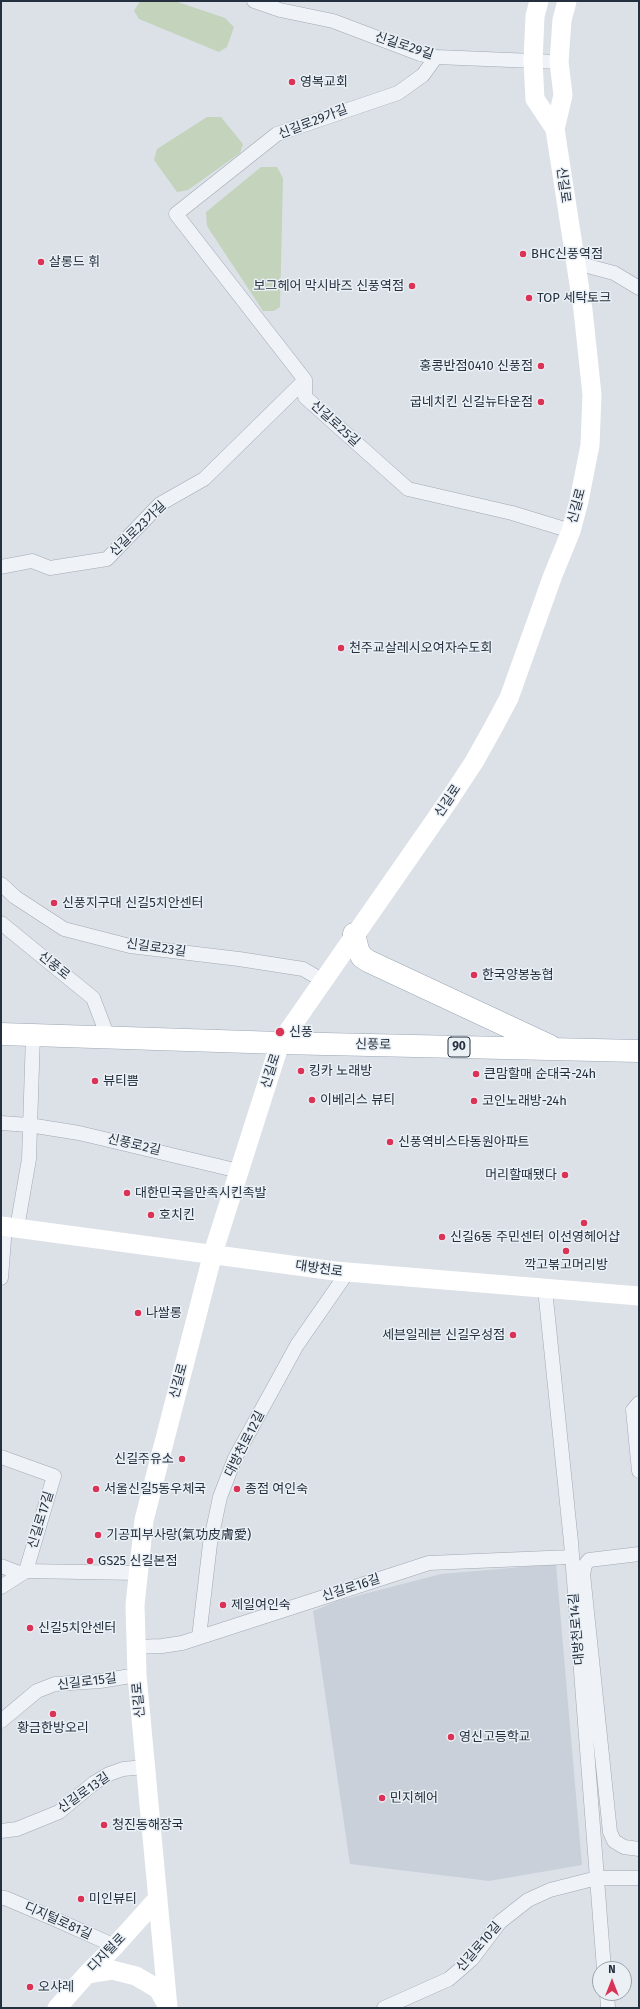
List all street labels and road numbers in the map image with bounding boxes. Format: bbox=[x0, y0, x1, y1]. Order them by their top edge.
street label: 신길로29길 bbox=[373, 29, 435, 63]
street label: 신길로29가길 bbox=[276, 102, 350, 142]
street label: 신길로 bbox=[553, 166, 573, 204]
street label: 신길로25길 bbox=[307, 398, 363, 450]
street label: 신길로 bbox=[565, 487, 589, 525]
street label: 신길로23가길 bbox=[106, 498, 170, 560]
street label: 신길로 bbox=[432, 782, 464, 820]
street label: 신길로23길 bbox=[125, 936, 187, 960]
street label: 신풍로 bbox=[35, 949, 73, 983]
street label: 신풍로 bbox=[355, 1037, 391, 1053]
road number: 90 bbox=[448, 1037, 470, 1057]
street label: 신길로 bbox=[258, 1052, 284, 1090]
street label: 신풍로2길 bbox=[106, 1131, 162, 1159]
street label: 대방천로 bbox=[294, 1258, 344, 1280]
street label: 신길로 bbox=[167, 1362, 191, 1400]
street label: 대방천로12길 bbox=[222, 1408, 268, 1480]
street label: 신길로17길 bbox=[25, 1489, 57, 1551]
street label: 신길로16길 bbox=[320, 1571, 382, 1605]
street label: 대방천로14길 bbox=[566, 1592, 588, 1666]
street label: 신길로15길 bbox=[56, 1671, 118, 1693]
street label: 신길로 bbox=[130, 1681, 148, 1719]
street label: 신길로13길 bbox=[55, 1769, 113, 1817]
street label: 디지털로81길 bbox=[22, 1899, 94, 1943]
street label: 신길로10길 bbox=[453, 1919, 505, 1975]
street label: 디지털로 bbox=[85, 1930, 129, 1976]

